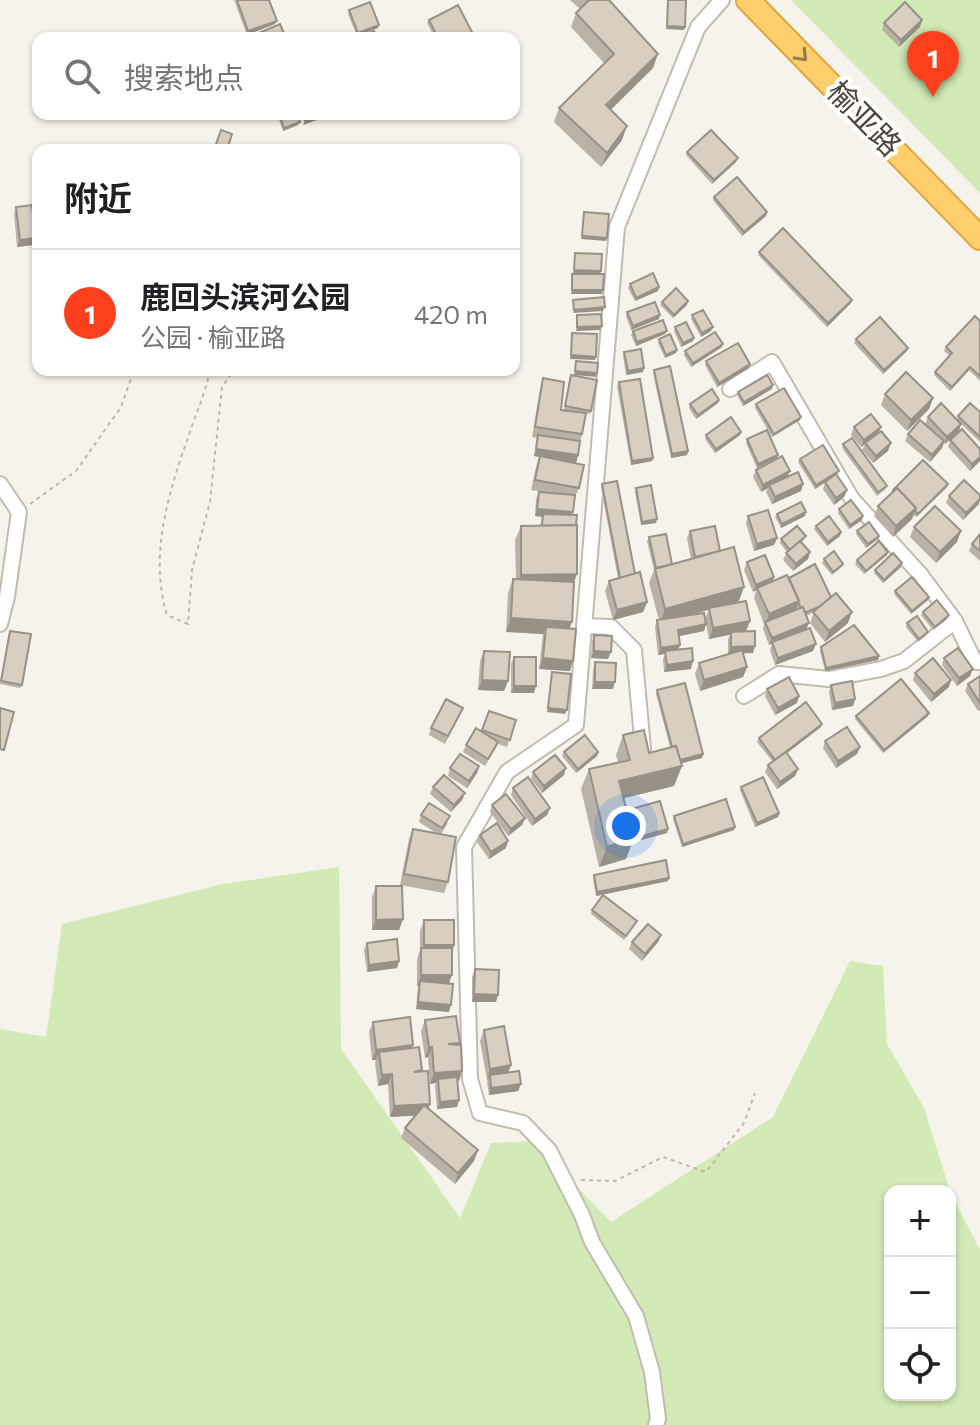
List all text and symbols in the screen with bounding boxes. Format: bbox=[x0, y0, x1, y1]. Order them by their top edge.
pin: 1 bbox=[907, 31, 959, 97]
search box bbox=[32, 32, 520, 120]
one-way arrow bbox=[793, 47, 808, 61]
icon: search bbox=[60, 54, 104, 98]
text: 搜索地点 bbox=[124, 58, 244, 95]
street label: 榆亚路 bbox=[821, 72, 910, 162]
text: 附近 bbox=[64, 176, 132, 218]
text: 鹿回头滨河公园 bbox=[140, 277, 350, 314]
text: 1 bbox=[84, 298, 96, 329]
text: 420 m bbox=[414, 298, 488, 329]
text: 公园 · 榆亚路 bbox=[140, 321, 286, 352]
your location bbox=[606, 806, 646, 846]
map controls bbox=[884, 1185, 956, 1401]
button: + bbox=[884, 1185, 956, 1257]
button: − bbox=[884, 1257, 956, 1329]
button: locate bbox=[884, 1329, 956, 1401]

